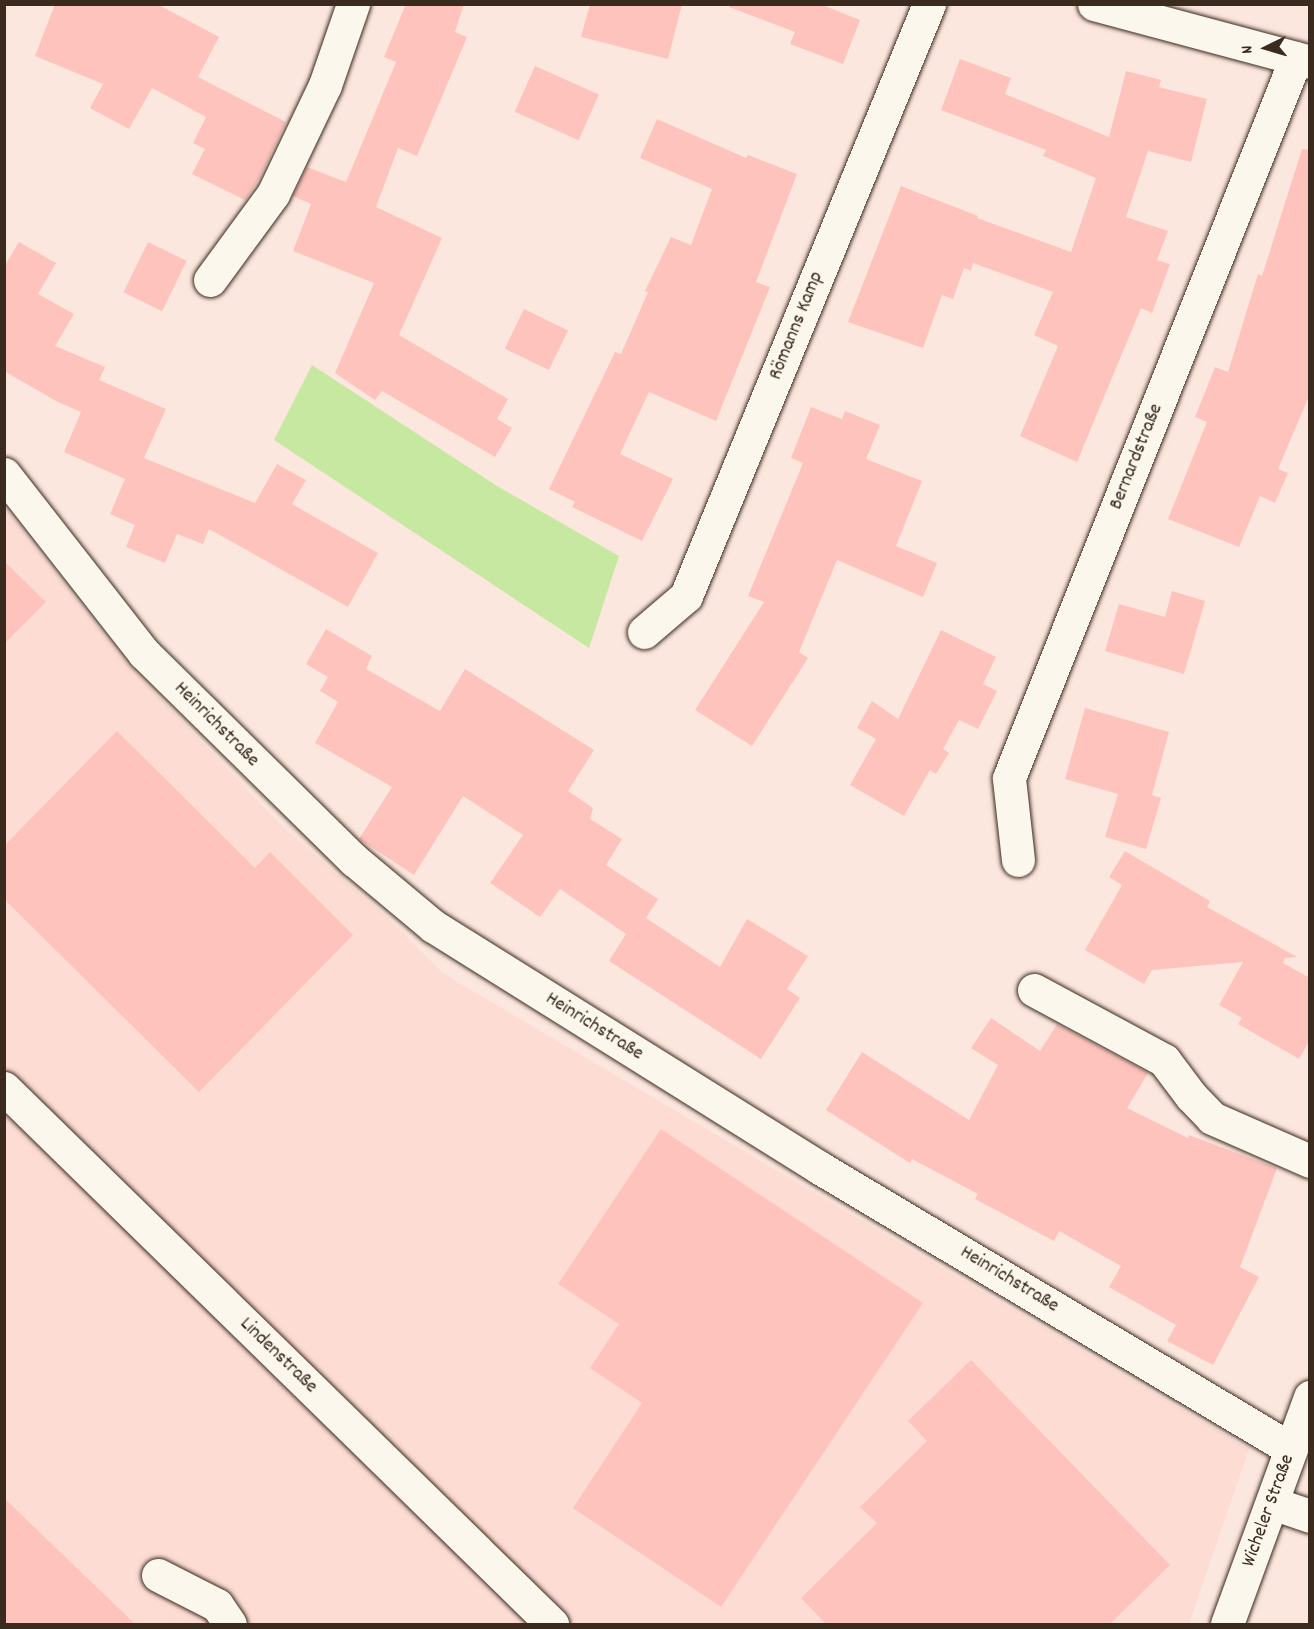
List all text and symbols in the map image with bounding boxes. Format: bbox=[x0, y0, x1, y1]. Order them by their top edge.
north arrow bbox=[1236, 18, 1296, 78]
text: N bbox=[1236, 45, 1259, 55]
street label: Römanns Kamp bbox=[764, 268, 830, 384]
street label: Bernardstraße bbox=[1105, 401, 1169, 513]
street label: Heinrichstraße bbox=[168, 677, 264, 773]
street label: Heinrichstraße bbox=[541, 987, 647, 1067]
street label: Heinrichstraße bbox=[955, 1241, 1063, 1319]
street label: Lindenstraße bbox=[234, 1313, 322, 1399]
street label: Wicheler Straße bbox=[1238, 1451, 1300, 1571]

